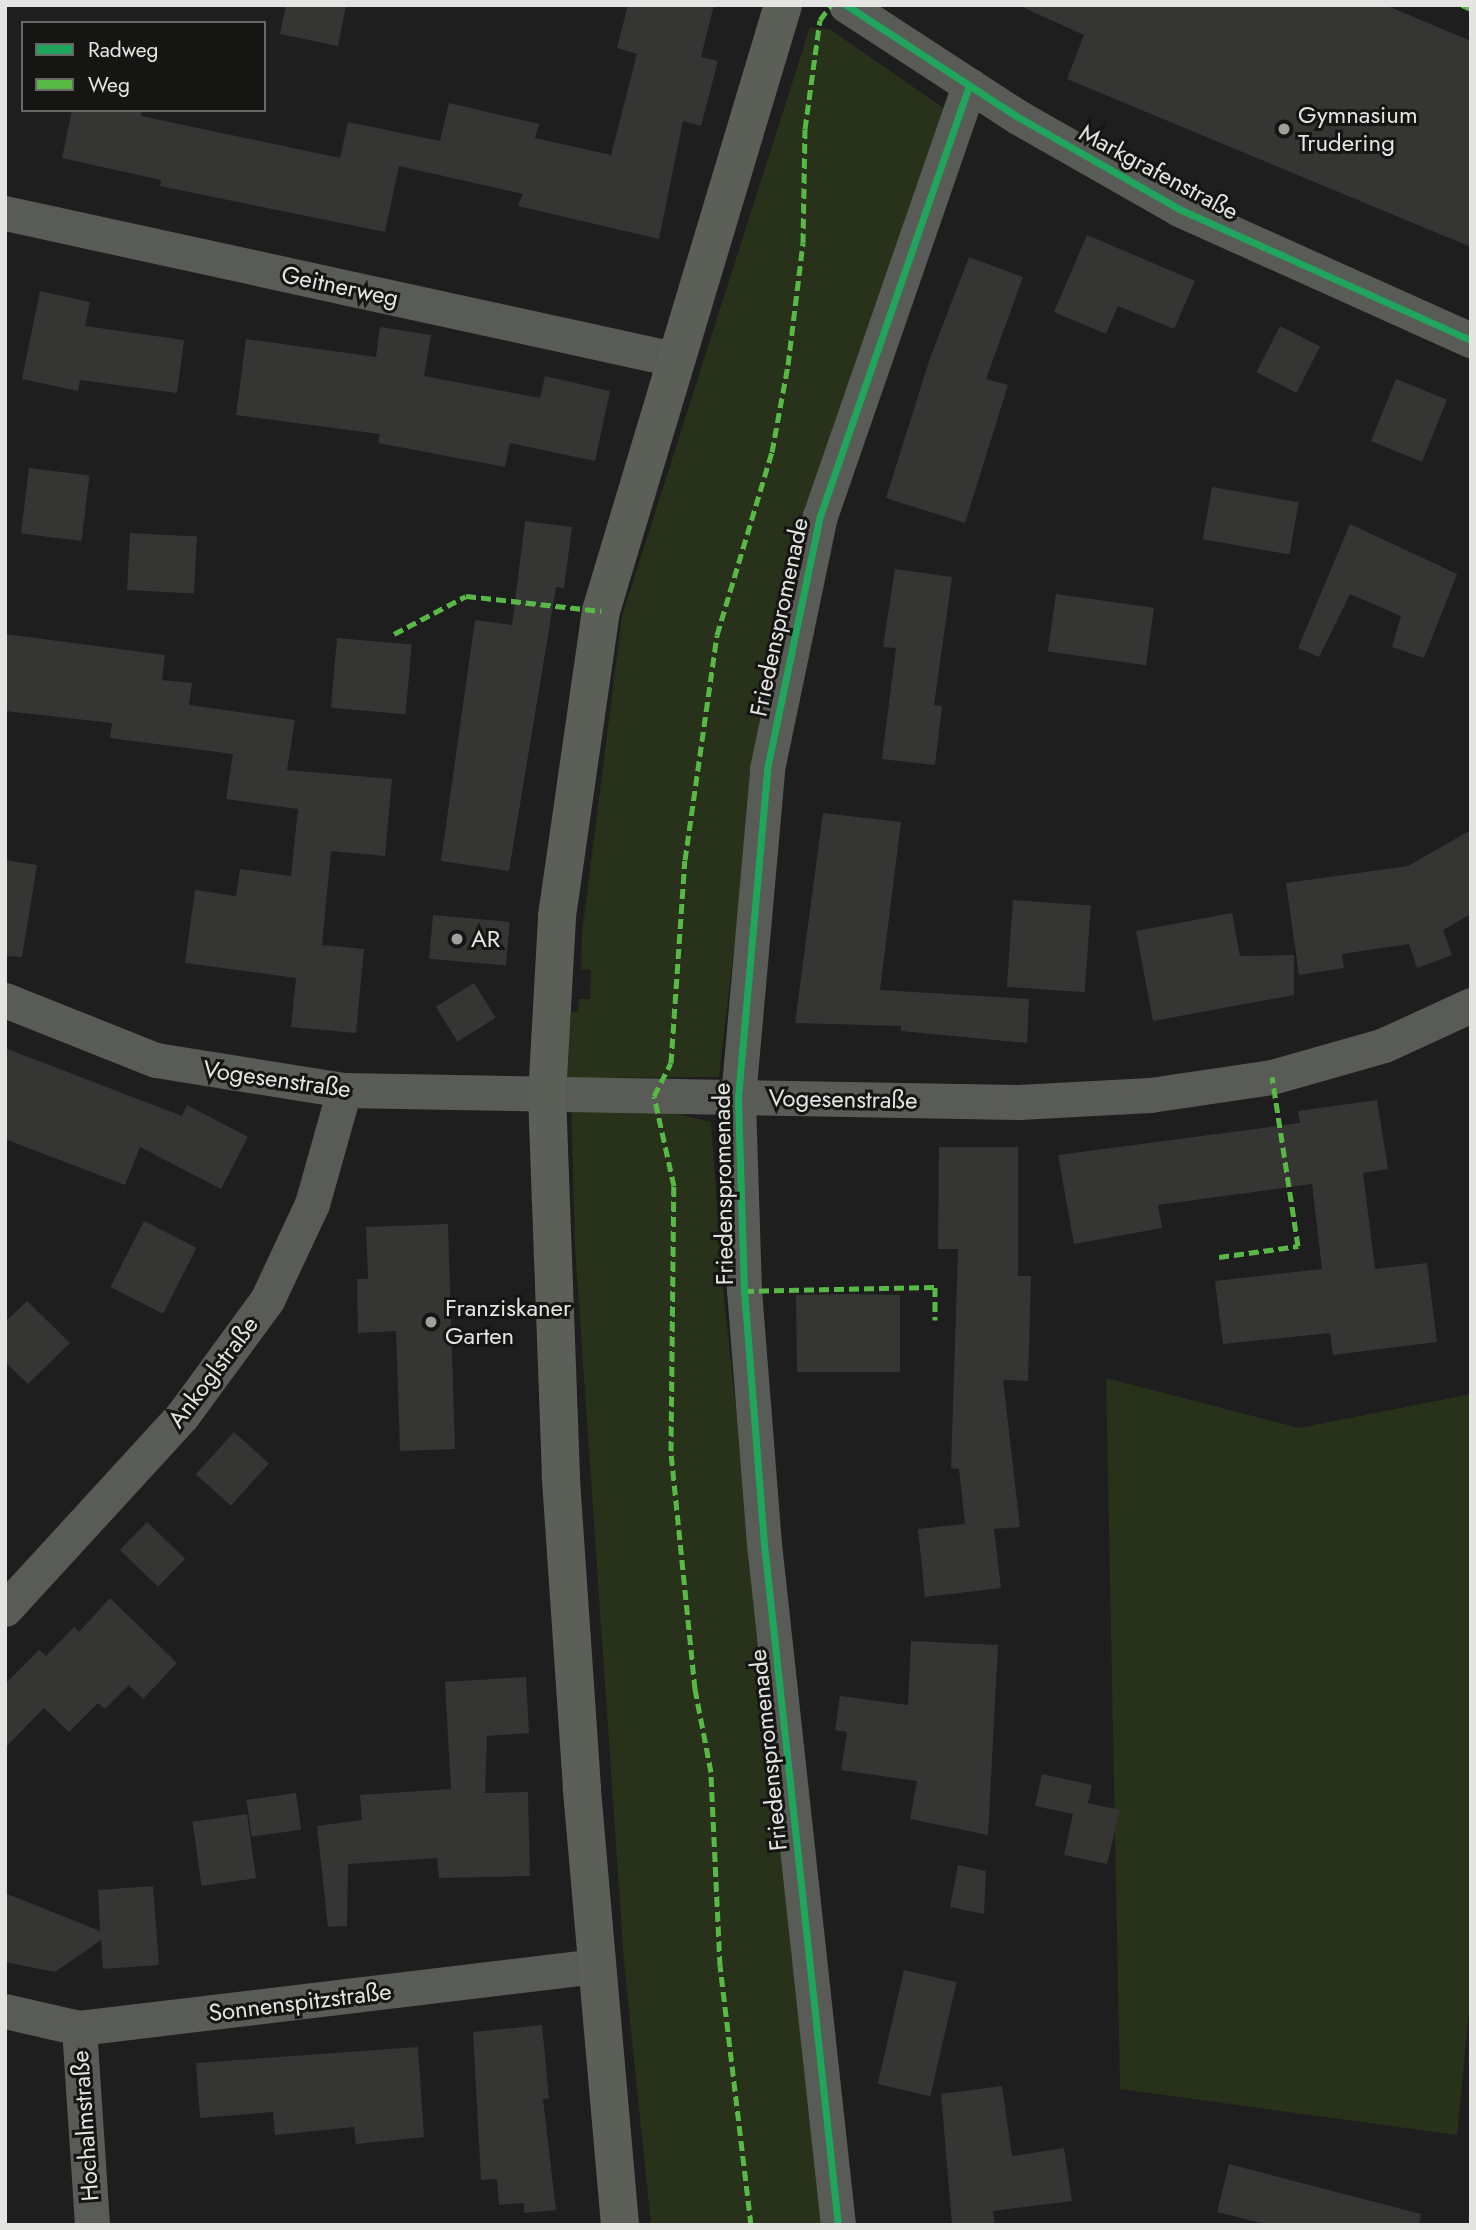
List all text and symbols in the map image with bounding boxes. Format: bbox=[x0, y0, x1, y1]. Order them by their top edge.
legend bbox=[21, 21, 266, 112]
text: Radweg bbox=[88, 35, 159, 65]
text: Weg bbox=[88, 70, 130, 100]
place label: Gymnasium Trudering bbox=[1298, 101, 1418, 157]
street label: Markgrafenstraße bbox=[1075, 118, 1243, 226]
marker: Gymnasium Trudering bbox=[1276, 121, 1292, 137]
street label: Geitnerweg bbox=[279, 260, 401, 312]
street label: Friedenspromenade bbox=[744, 515, 814, 719]
place label: AR bbox=[471, 925, 500, 953]
marker: AR bbox=[449, 931, 465, 947]
street label: Vogesenstraße bbox=[201, 1054, 353, 1104]
street label: Friedenspromenade bbox=[707, 1082, 739, 1286]
street label: Vogesenstraße bbox=[768, 1083, 918, 1115]
place label: Franziskaner Garten bbox=[445, 1294, 571, 1350]
street label: Ankoglstraße bbox=[162, 1311, 264, 1433]
marker: Franziskaner Garten bbox=[423, 1314, 439, 1330]
street label: Friedenspromenade bbox=[743, 1648, 793, 1852]
street label: Sonnenspitzstraße bbox=[207, 1976, 393, 2028]
street label: Hochalmstraße bbox=[65, 2050, 105, 2202]

